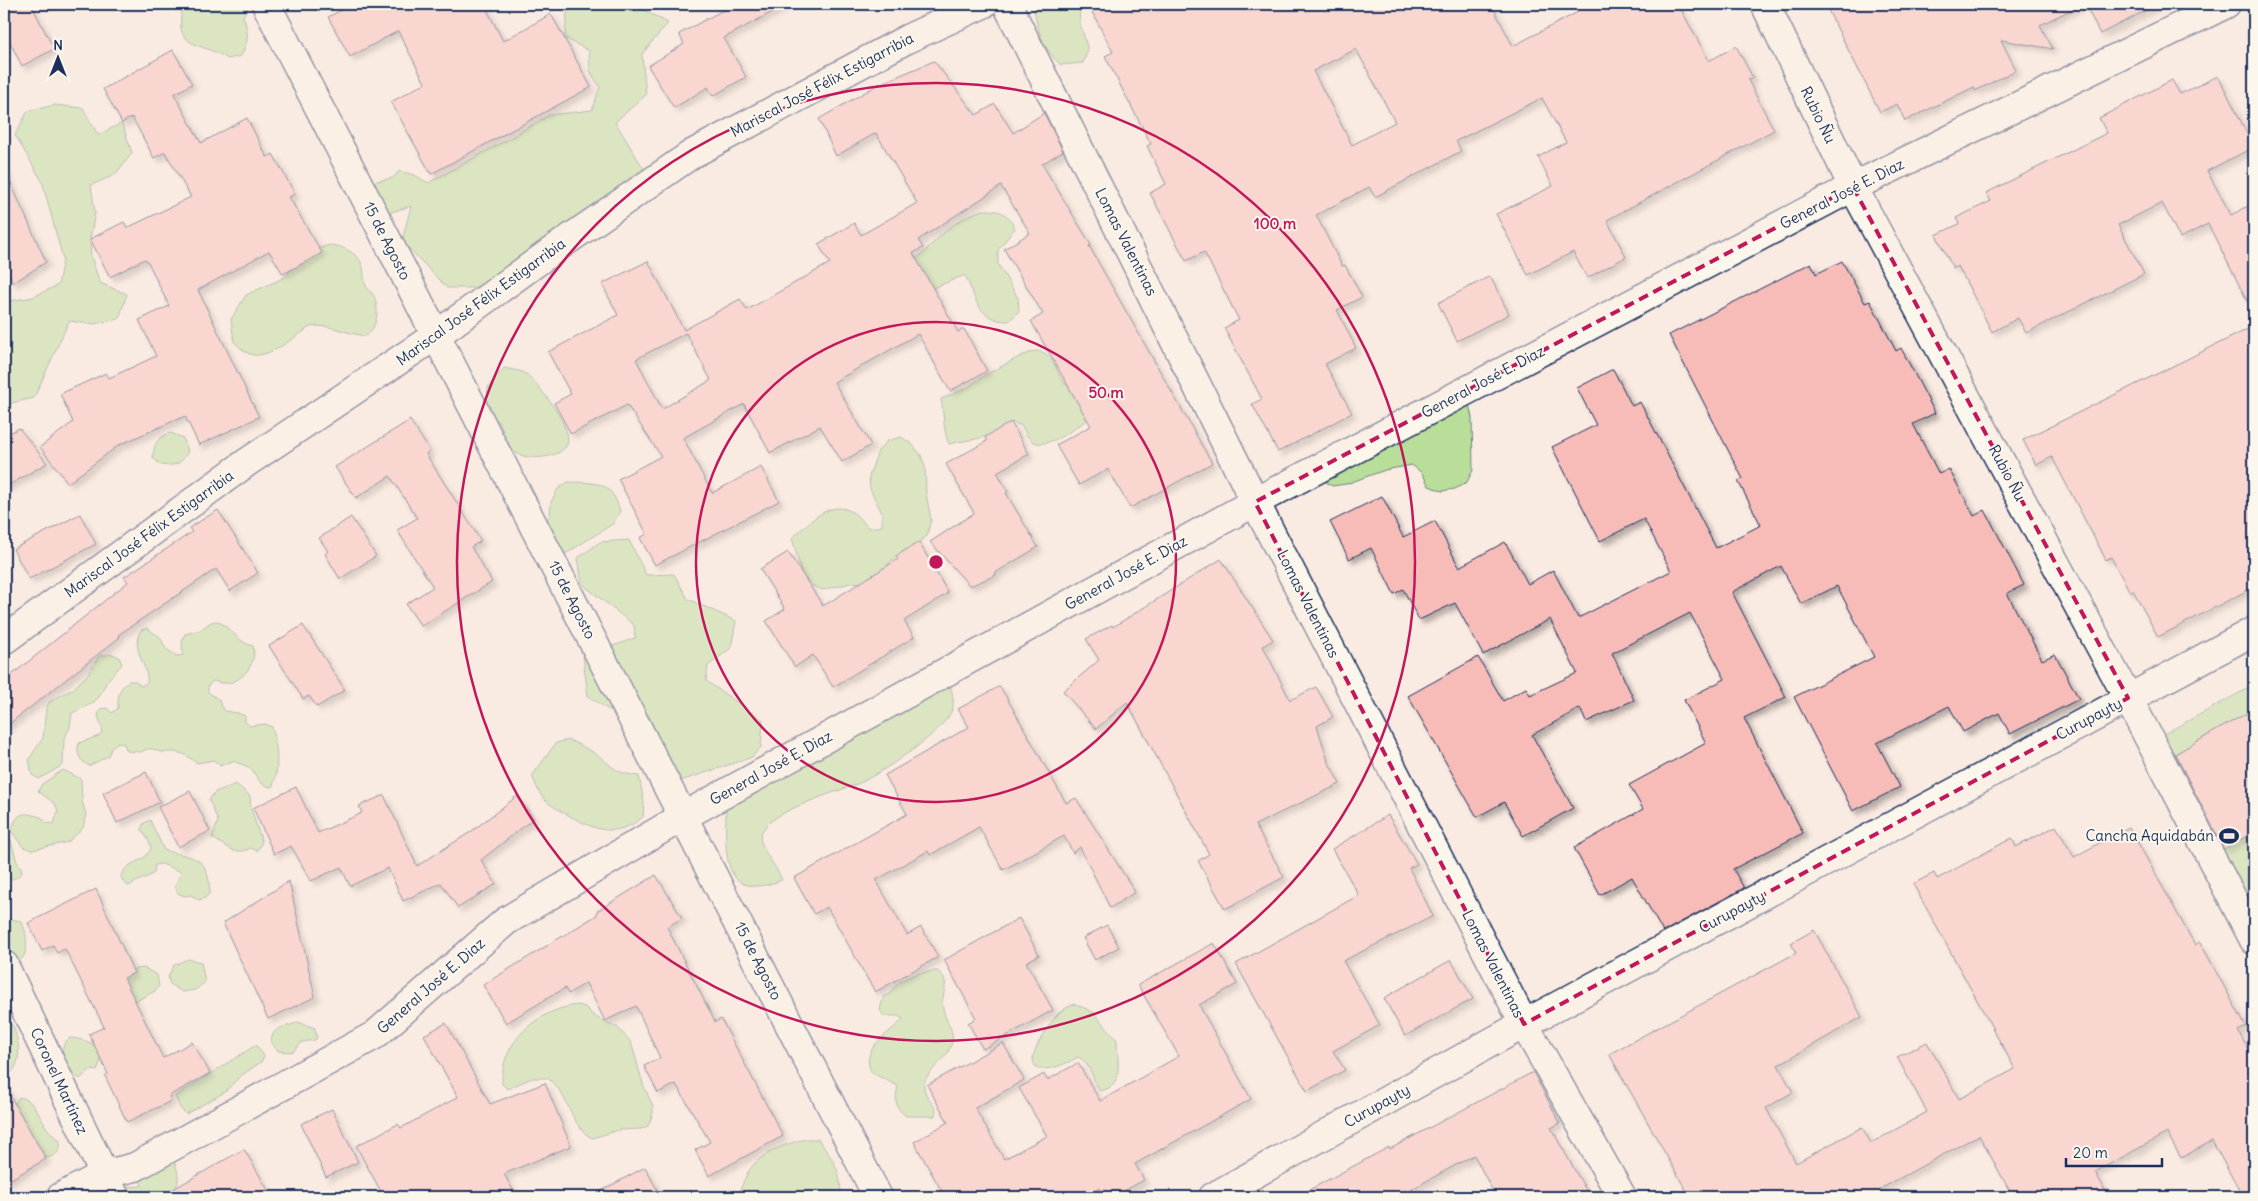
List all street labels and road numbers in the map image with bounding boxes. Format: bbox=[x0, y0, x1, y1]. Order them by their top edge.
street label: Mariscal José Félix Estigarribia bbox=[727, 28, 917, 141]
street label: Rubio Ñu bbox=[1797, 83, 1840, 147]
street label: General José E. Diaz bbox=[1776, 154, 1907, 233]
street label: Lomas Valentinas bbox=[1091, 185, 1162, 299]
street label: 15 de Agosto bbox=[360, 198, 415, 283]
street label: Mariscal José Félix Estigarribia bbox=[392, 234, 569, 369]
street label: General José E. Diaz bbox=[1418, 341, 1548, 422]
street label: Rubio Ñu bbox=[1985, 441, 2030, 504]
street label: Mariscal José Félix Estigarribia bbox=[60, 466, 237, 601]
street label: General José E. Diaz bbox=[1061, 531, 1190, 614]
street label: Lomas Valentinas bbox=[1273, 547, 1344, 661]
street label: 15 de Agosto bbox=[545, 557, 600, 642]
street label: Curupayty bbox=[2052, 693, 2125, 744]
street label: General José E. Diaz bbox=[706, 726, 835, 809]
street label: Curupayty bbox=[1695, 886, 1768, 937]
street label: Lomas Valentinas bbox=[1458, 907, 1529, 1021]
street label: 15 de Agosto bbox=[731, 918, 786, 1003]
street label: General José E. Diaz bbox=[373, 934, 489, 1038]
street label: Coronel Martínez bbox=[26, 1024, 92, 1137]
street label: Curupayty bbox=[1340, 1080, 1413, 1131]

